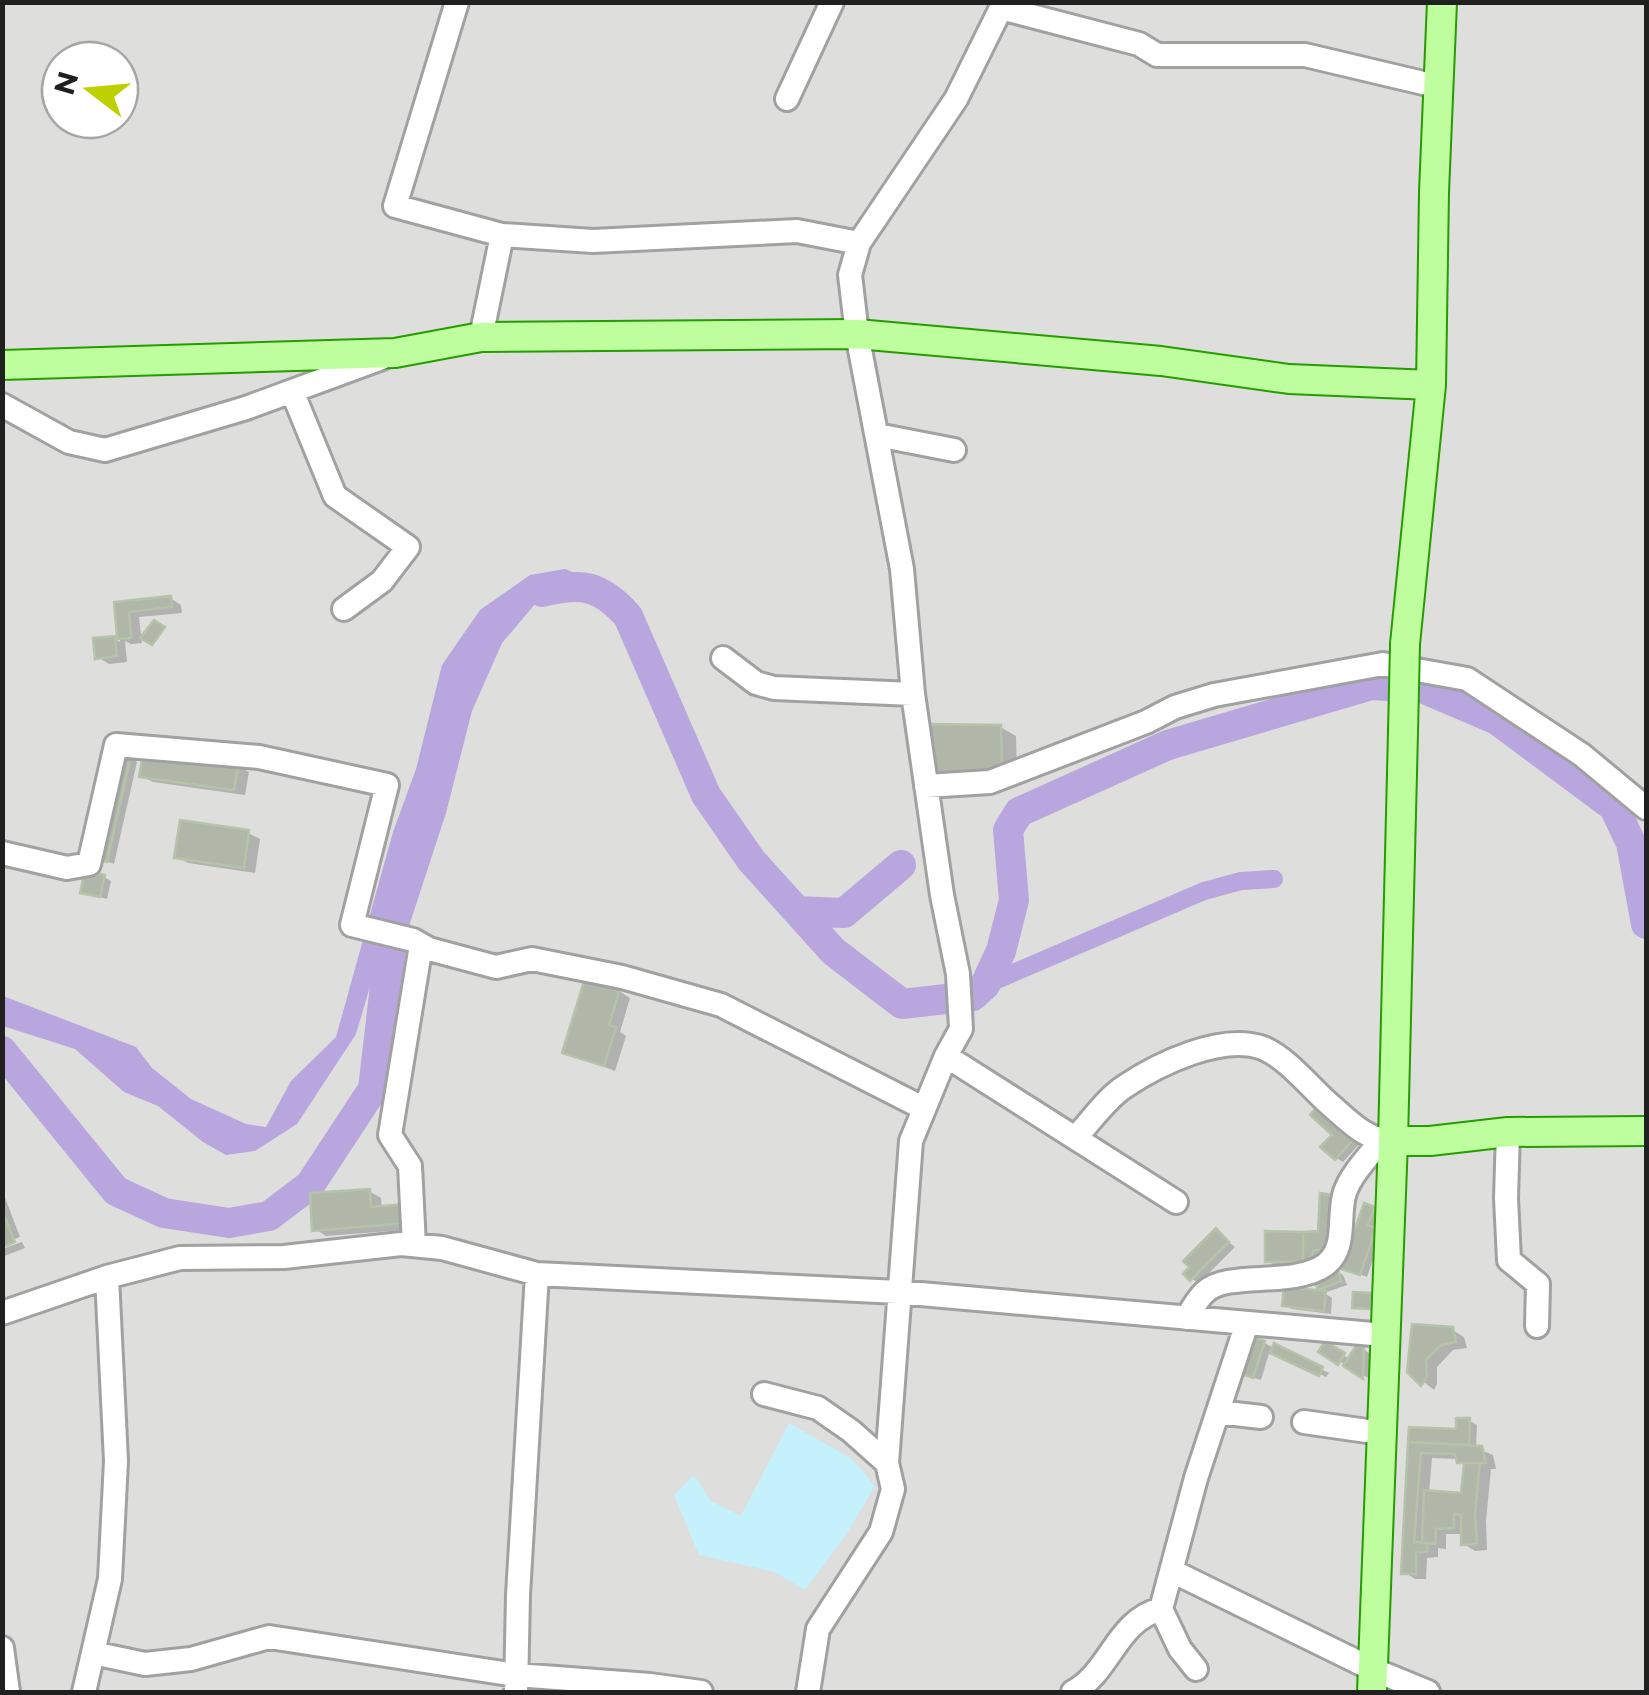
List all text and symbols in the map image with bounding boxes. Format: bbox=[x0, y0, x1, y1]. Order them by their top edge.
north arrow bbox=[40, 40, 140, 140]
text: N bbox=[47, 68, 85, 99]

